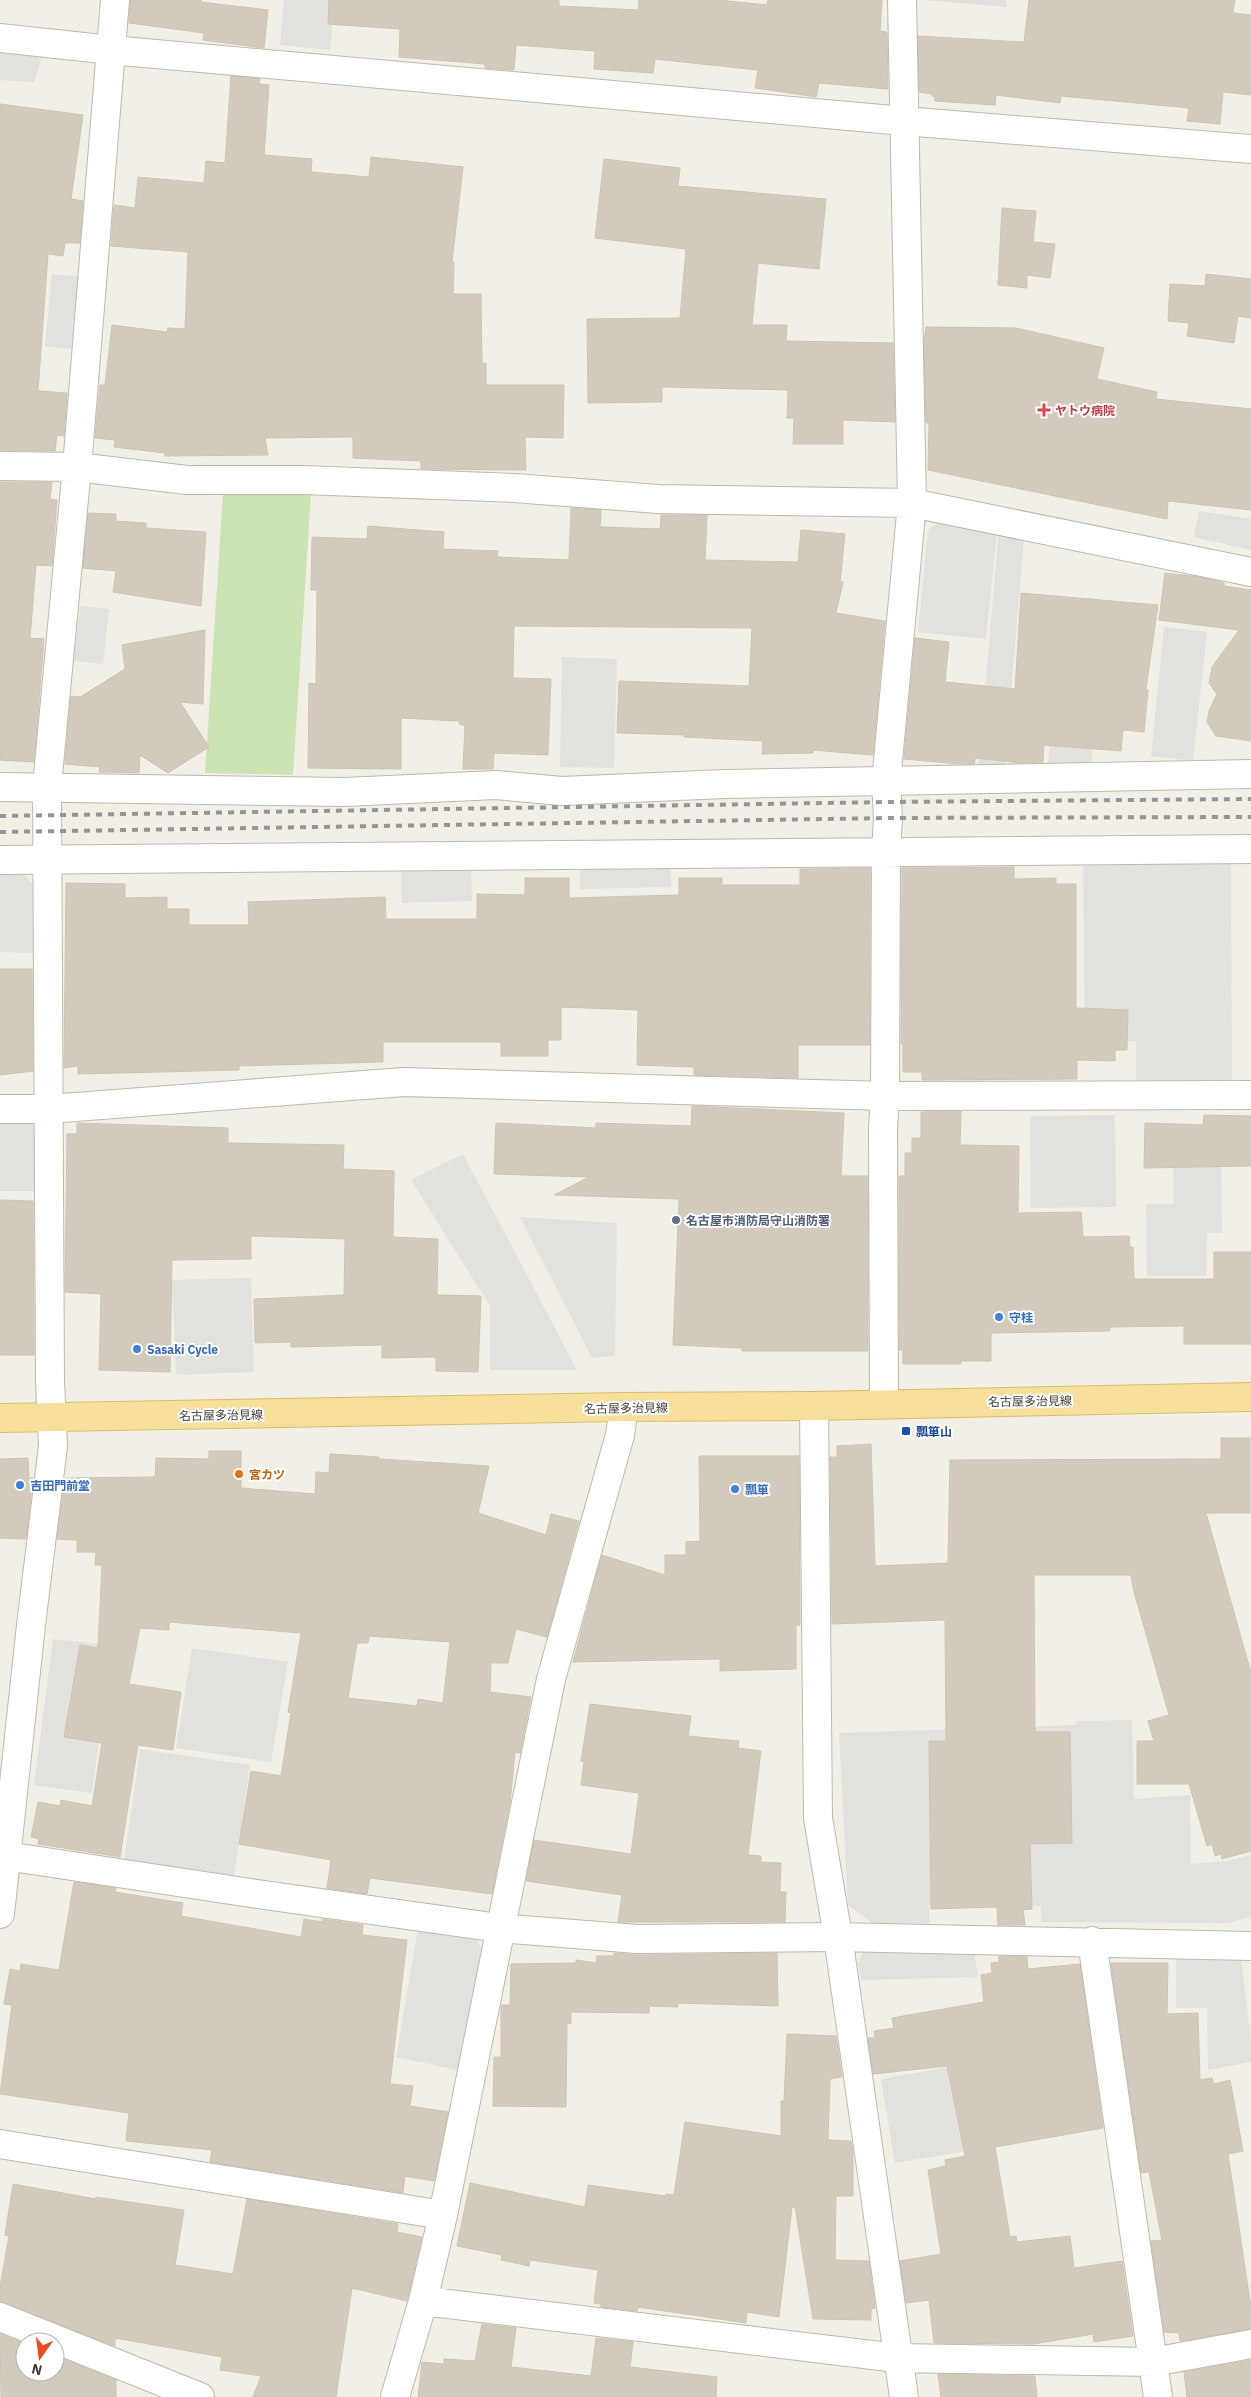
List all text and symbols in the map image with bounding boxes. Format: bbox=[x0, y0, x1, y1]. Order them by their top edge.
marker: ヤトウ病院 bbox=[1037, 403, 1051, 417]
place label: ヤトウ病院 bbox=[1055, 403, 1115, 418]
place label: 名古屋市消防局守山消防署 bbox=[686, 1213, 830, 1228]
marker: 名古屋市消防局守山消防署 bbox=[670, 1214, 682, 1226]
place label: 守桂 bbox=[1009, 1310, 1033, 1325]
marker: 守桂 bbox=[993, 1311, 1005, 1323]
place label: Sasaki Cycle bbox=[147, 1342, 218, 1357]
marker: Sasaki Cycle bbox=[131, 1343, 143, 1355]
street label: 名古屋多治見線 bbox=[988, 1393, 1072, 1409]
street label: 名古屋多治見線 bbox=[584, 1400, 668, 1416]
street label: 名古屋多治見線 bbox=[179, 1407, 263, 1423]
place label: 瓢箪山 bbox=[916, 1424, 952, 1439]
marker: 瓢箪山 bbox=[900, 1425, 912, 1437]
place label: 宮カツ bbox=[249, 1467, 285, 1482]
marker: 宮カツ bbox=[233, 1468, 245, 1480]
place label: 吉田門前堂 bbox=[30, 1478, 90, 1493]
marker: 吉田門前堂 bbox=[14, 1479, 26, 1491]
place label: 瓢箪 bbox=[745, 1482, 769, 1497]
marker: 瓢箪 bbox=[729, 1483, 741, 1495]
north arrow bbox=[15, 2332, 65, 2382]
text: N bbox=[30, 2360, 44, 2380]

